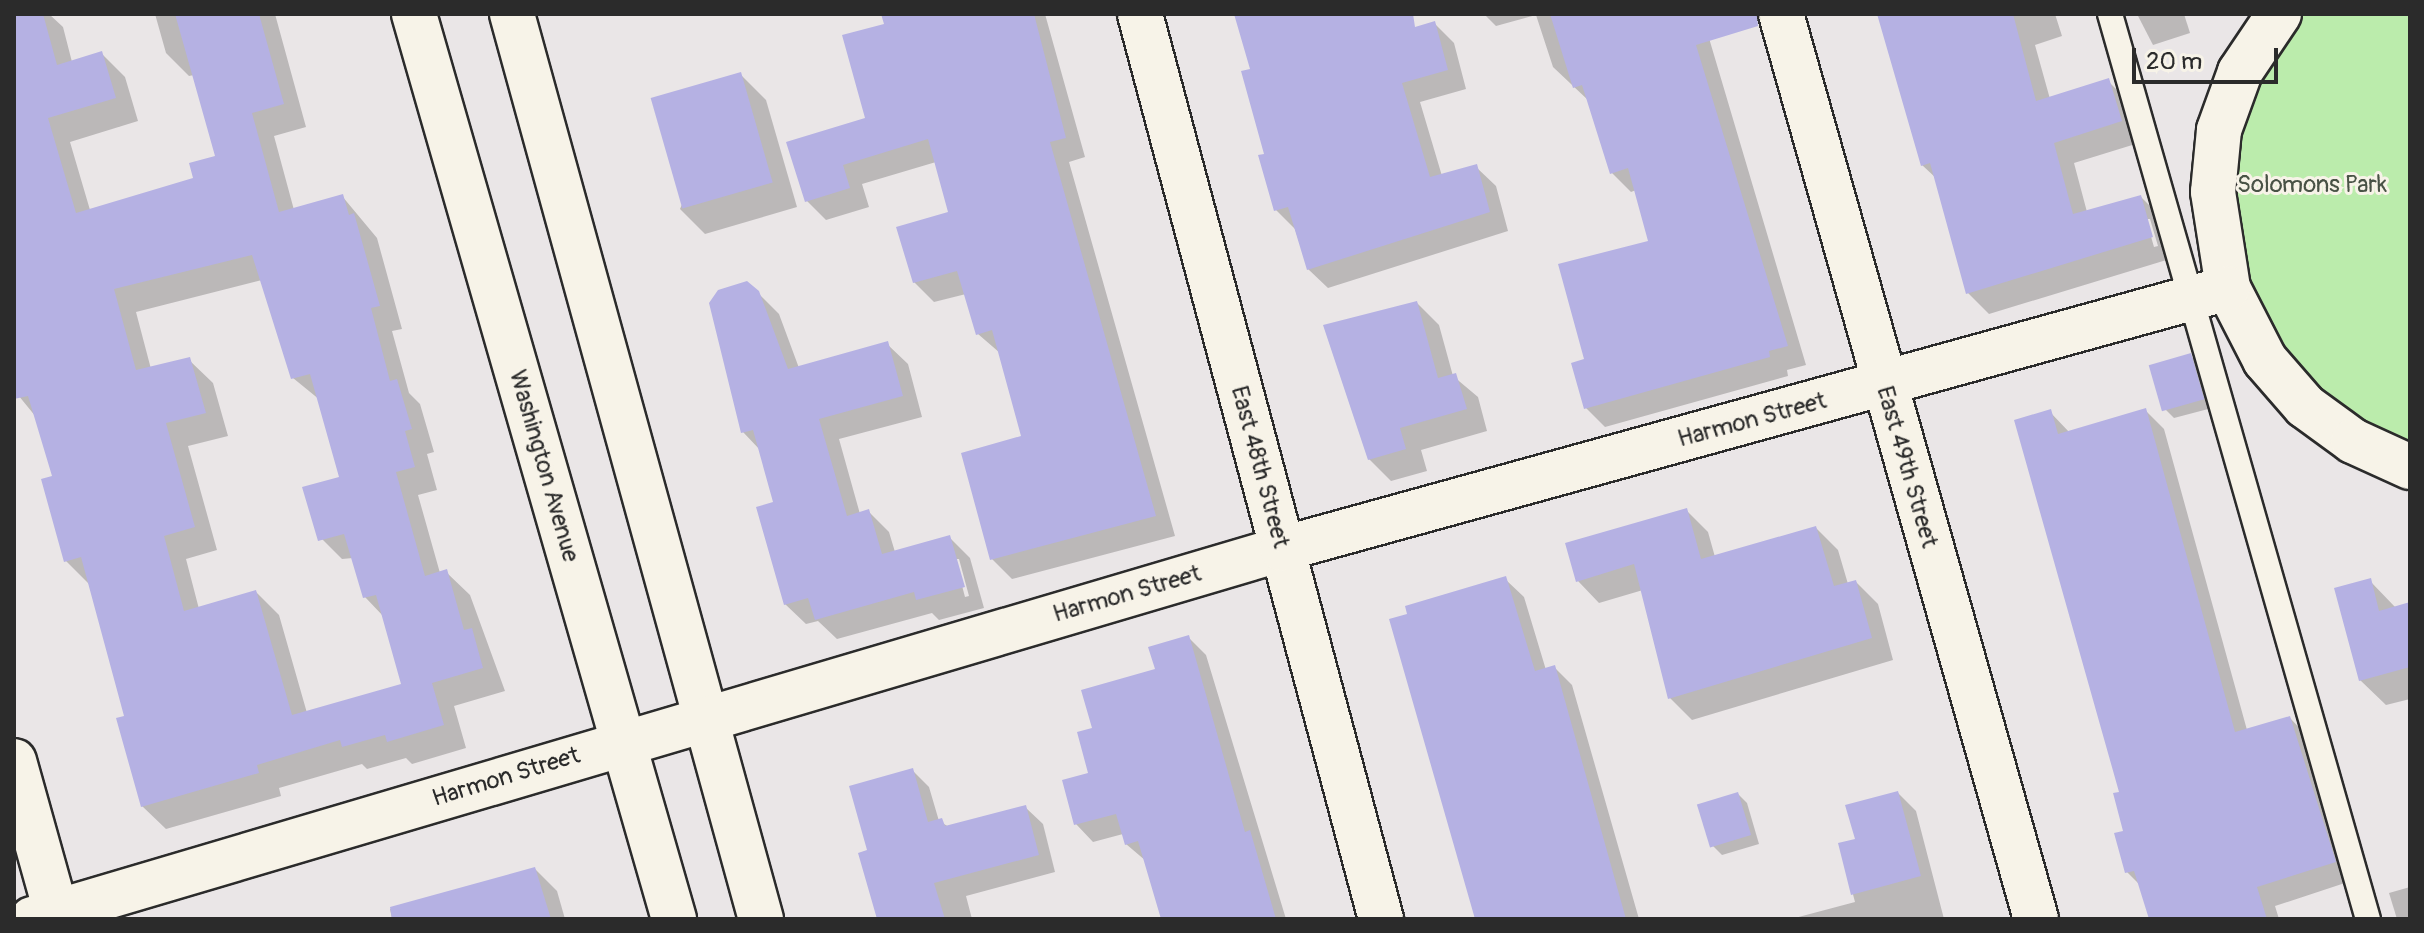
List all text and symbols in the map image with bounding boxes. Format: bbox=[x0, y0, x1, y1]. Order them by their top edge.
scale bar bbox=[2136, 32, 2282, 82]
text: 20 m bbox=[2146, 47, 2202, 76]
park label: Solomons Park bbox=[2237, 171, 2387, 199]
street label: Washington Avenue bbox=[503, 367, 585, 565]
street label: East 48th Street bbox=[1225, 383, 1295, 551]
street label: East 49th Street bbox=[1870, 383, 1944, 551]
street label: Harmon Street bbox=[1674, 386, 1830, 454]
street label: Harmon Street bbox=[1050, 559, 1204, 629]
street label: Harmon Street bbox=[429, 741, 583, 813]

